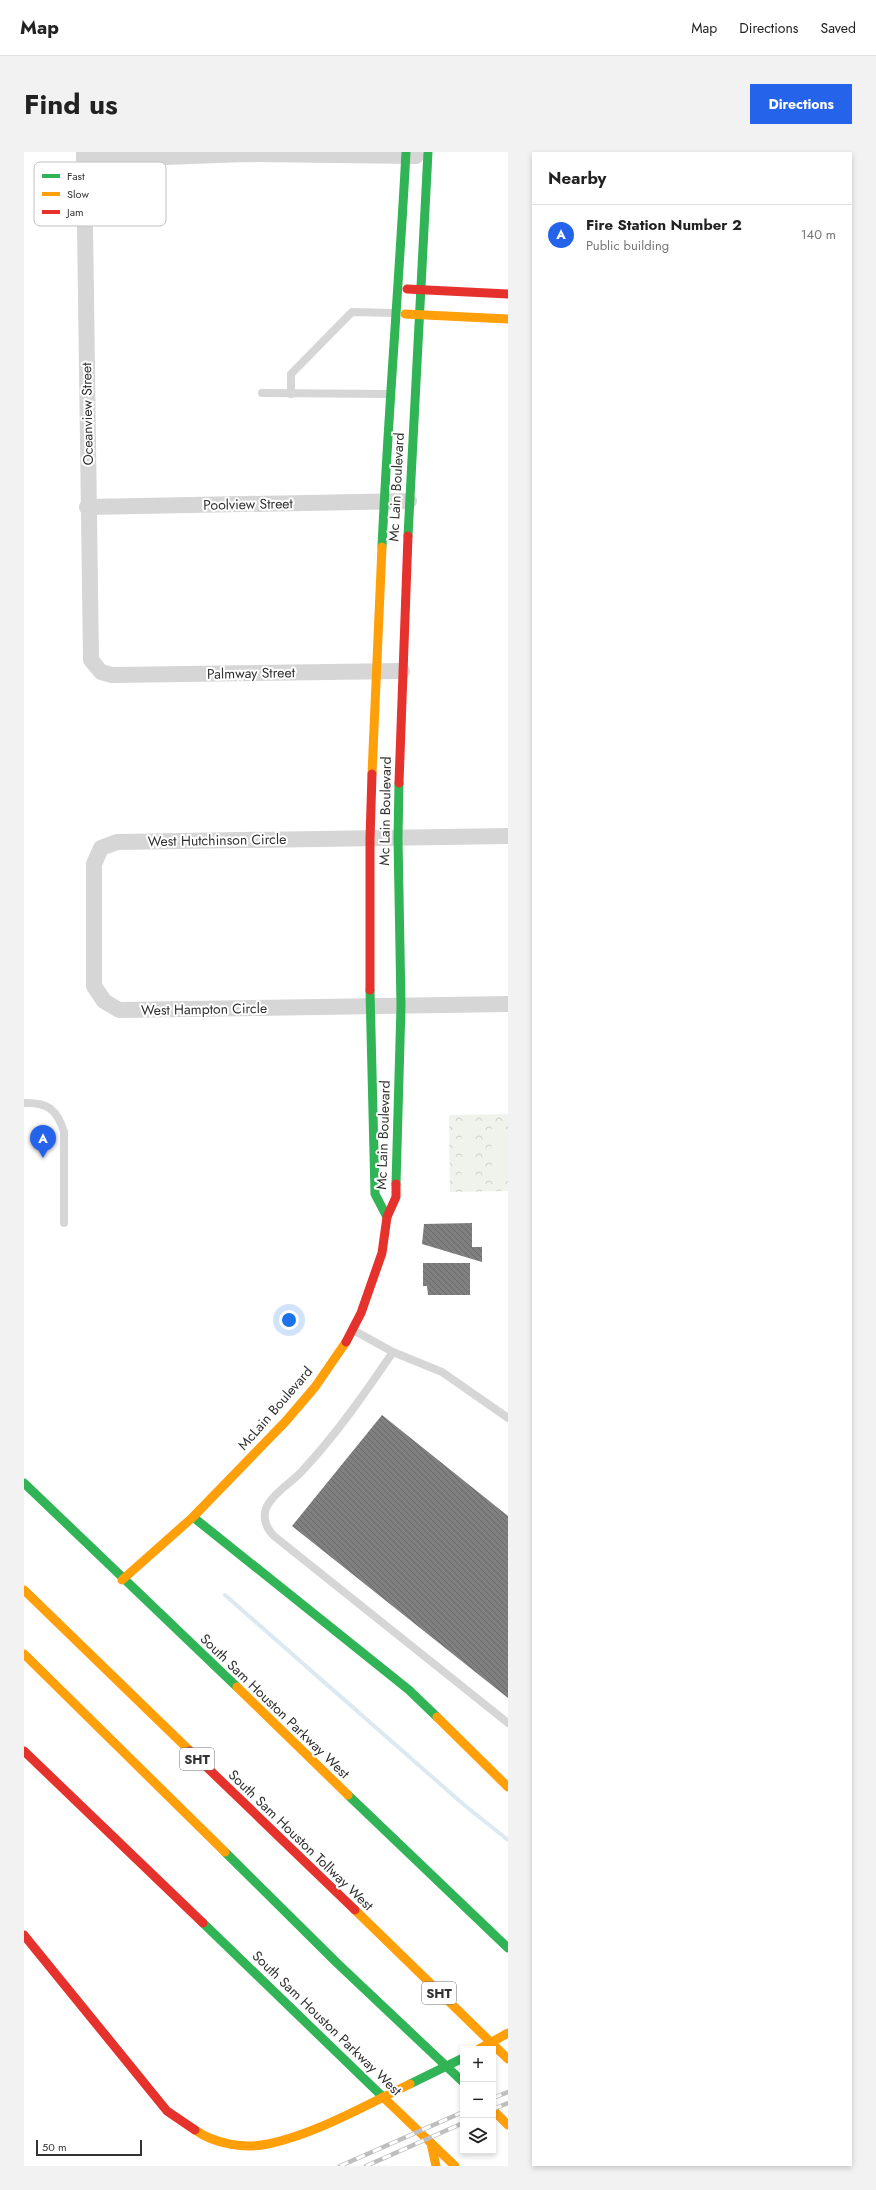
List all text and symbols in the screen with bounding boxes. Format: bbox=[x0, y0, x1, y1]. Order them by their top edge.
text: Map bbox=[20, 14, 59, 41]
text: Map bbox=[691, 18, 717, 38]
text: Directions bbox=[739, 18, 799, 38]
text: Saved bbox=[821, 18, 856, 38]
text: Find us bbox=[24, 84, 118, 125]
button: Directions bbox=[750, 84, 852, 124]
legend bbox=[34, 162, 166, 226]
text: Nearby bbox=[548, 166, 606, 190]
text: Fast bbox=[67, 168, 85, 184]
text: Slow bbox=[67, 186, 89, 202]
text: Jam bbox=[65, 204, 84, 220]
text: Fire Station Number 2 bbox=[586, 214, 742, 236]
text: A bbox=[556, 225, 566, 244]
text: 140 m bbox=[801, 225, 836, 244]
text: Public building bbox=[586, 236, 669, 255]
street label: Oceanview Street bbox=[76, 362, 98, 466]
street label: Mc Lain Boulevard bbox=[383, 432, 409, 542]
street label: Poolview Street bbox=[203, 493, 294, 515]
street label: Palmway Street bbox=[207, 662, 296, 684]
street label: Mc Lain Boulevard bbox=[374, 756, 396, 866]
street label: West Hutchinson Circle bbox=[147, 829, 287, 851]
street label: West Hampton Circle bbox=[141, 998, 267, 1020]
street label: Mc Lain Boulevard bbox=[371, 1080, 395, 1190]
pin: A bbox=[30, 1125, 56, 1158]
your location bbox=[279, 1310, 299, 1330]
street label: McLain Boulevard bbox=[233, 1362, 317, 1454]
street label: South Sam Houston Parkway West bbox=[196, 1629, 355, 1783]
road number: SHT bbox=[180, 1748, 214, 1770]
street label: South Sam Houston Tollway West bbox=[224, 1765, 379, 1915]
street label: South Sam Houston Parkway West bbox=[248, 1946, 407, 2100]
road number: SHT bbox=[422, 1982, 456, 2004]
map controls bbox=[460, 2046, 496, 2154]
button: + bbox=[460, 2046, 496, 2082]
button: − bbox=[460, 2082, 496, 2118]
button: layers bbox=[460, 2118, 496, 2154]
scale bar bbox=[36, 2138, 142, 2157]
text: 50 m bbox=[42, 2139, 67, 2155]

